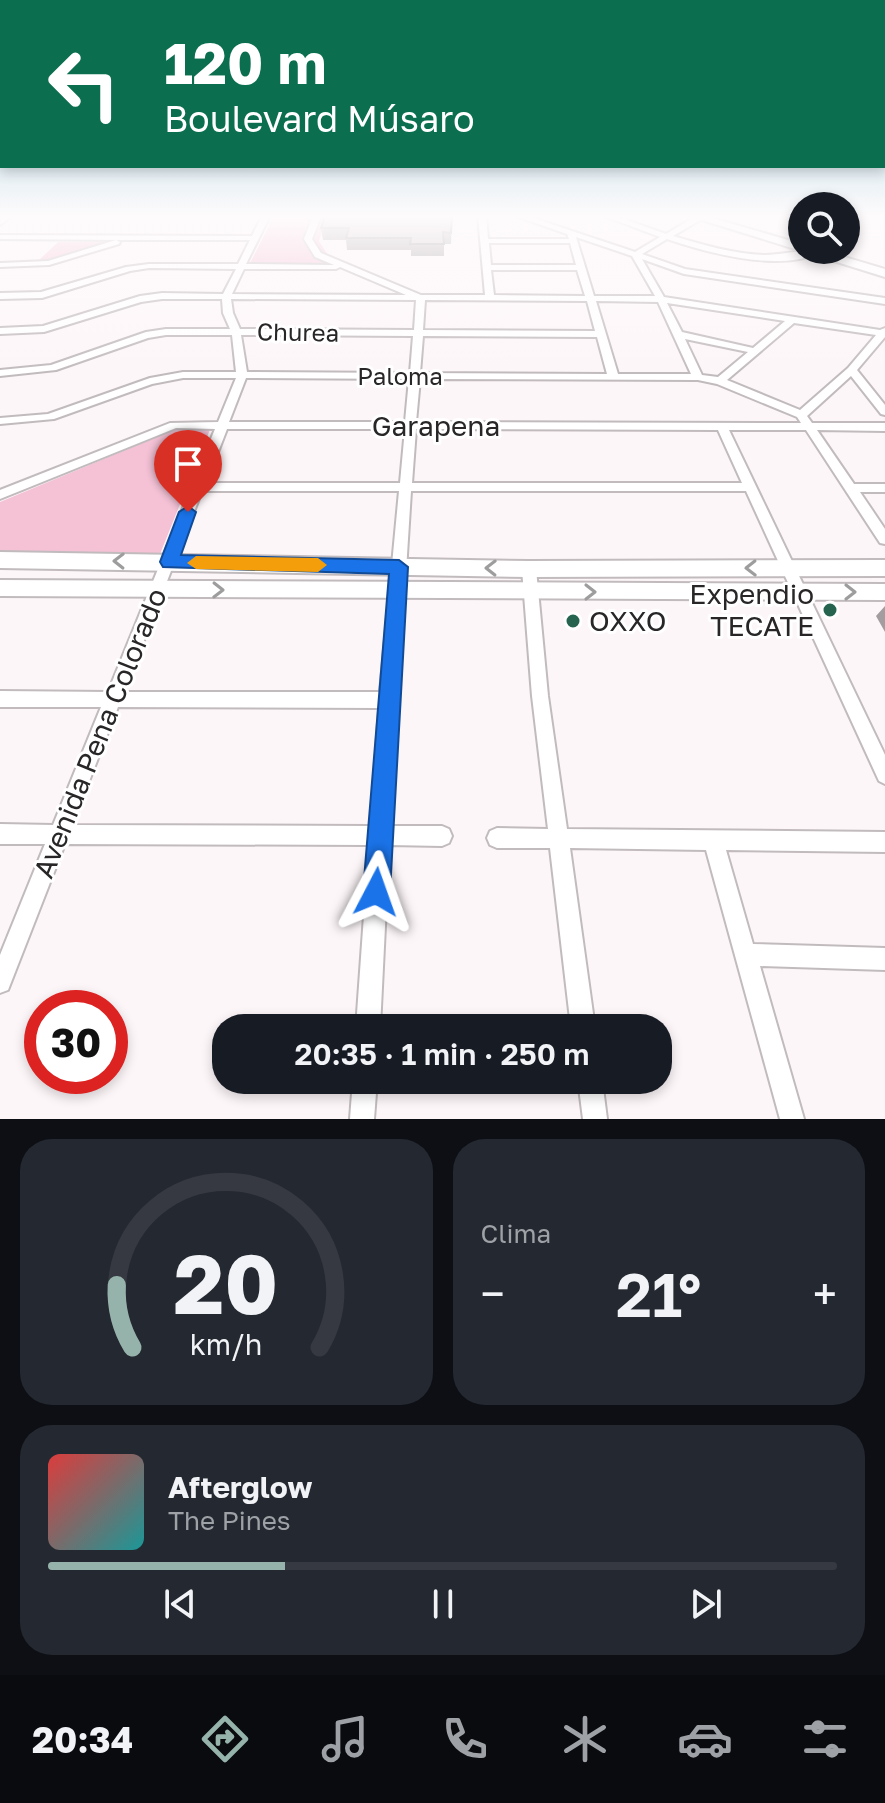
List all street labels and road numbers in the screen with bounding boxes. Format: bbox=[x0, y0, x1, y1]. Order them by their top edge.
street label: Churea bbox=[257, 316, 339, 347]
street label: Paloma bbox=[357, 361, 443, 390]
street label: Garapena bbox=[372, 409, 500, 442]
street label: Avenida Pena Colorado bbox=[26, 583, 173, 882]

